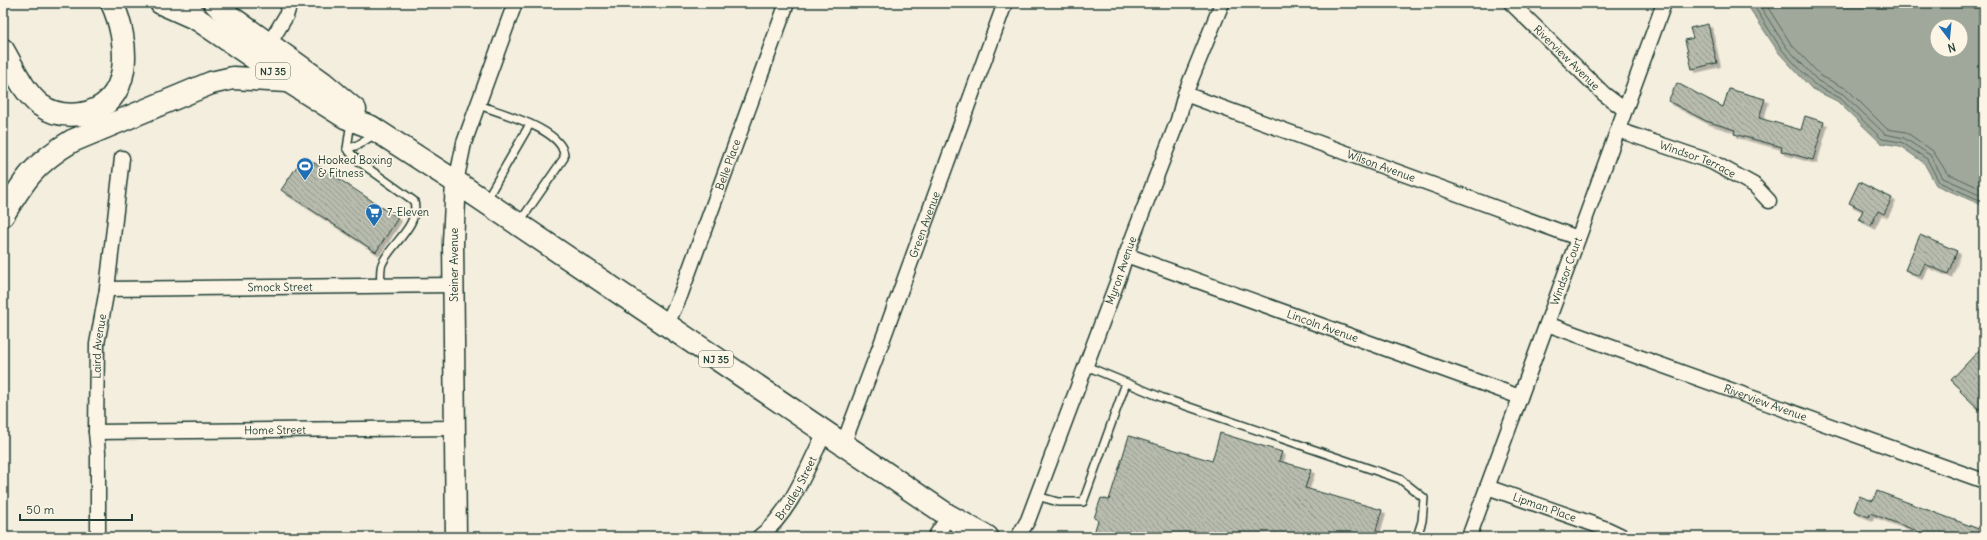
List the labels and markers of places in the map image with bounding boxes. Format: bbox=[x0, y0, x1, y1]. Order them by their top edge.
place label: Hooked Boxing & Fitness bbox=[318, 153, 392, 180]
sports icon: Hooked Boxing & Fitness bbox=[295, 156, 315, 181]
supermarket icon: 7-Eleven bbox=[364, 202, 384, 227]
place label: 7-Eleven bbox=[387, 205, 429, 219]

